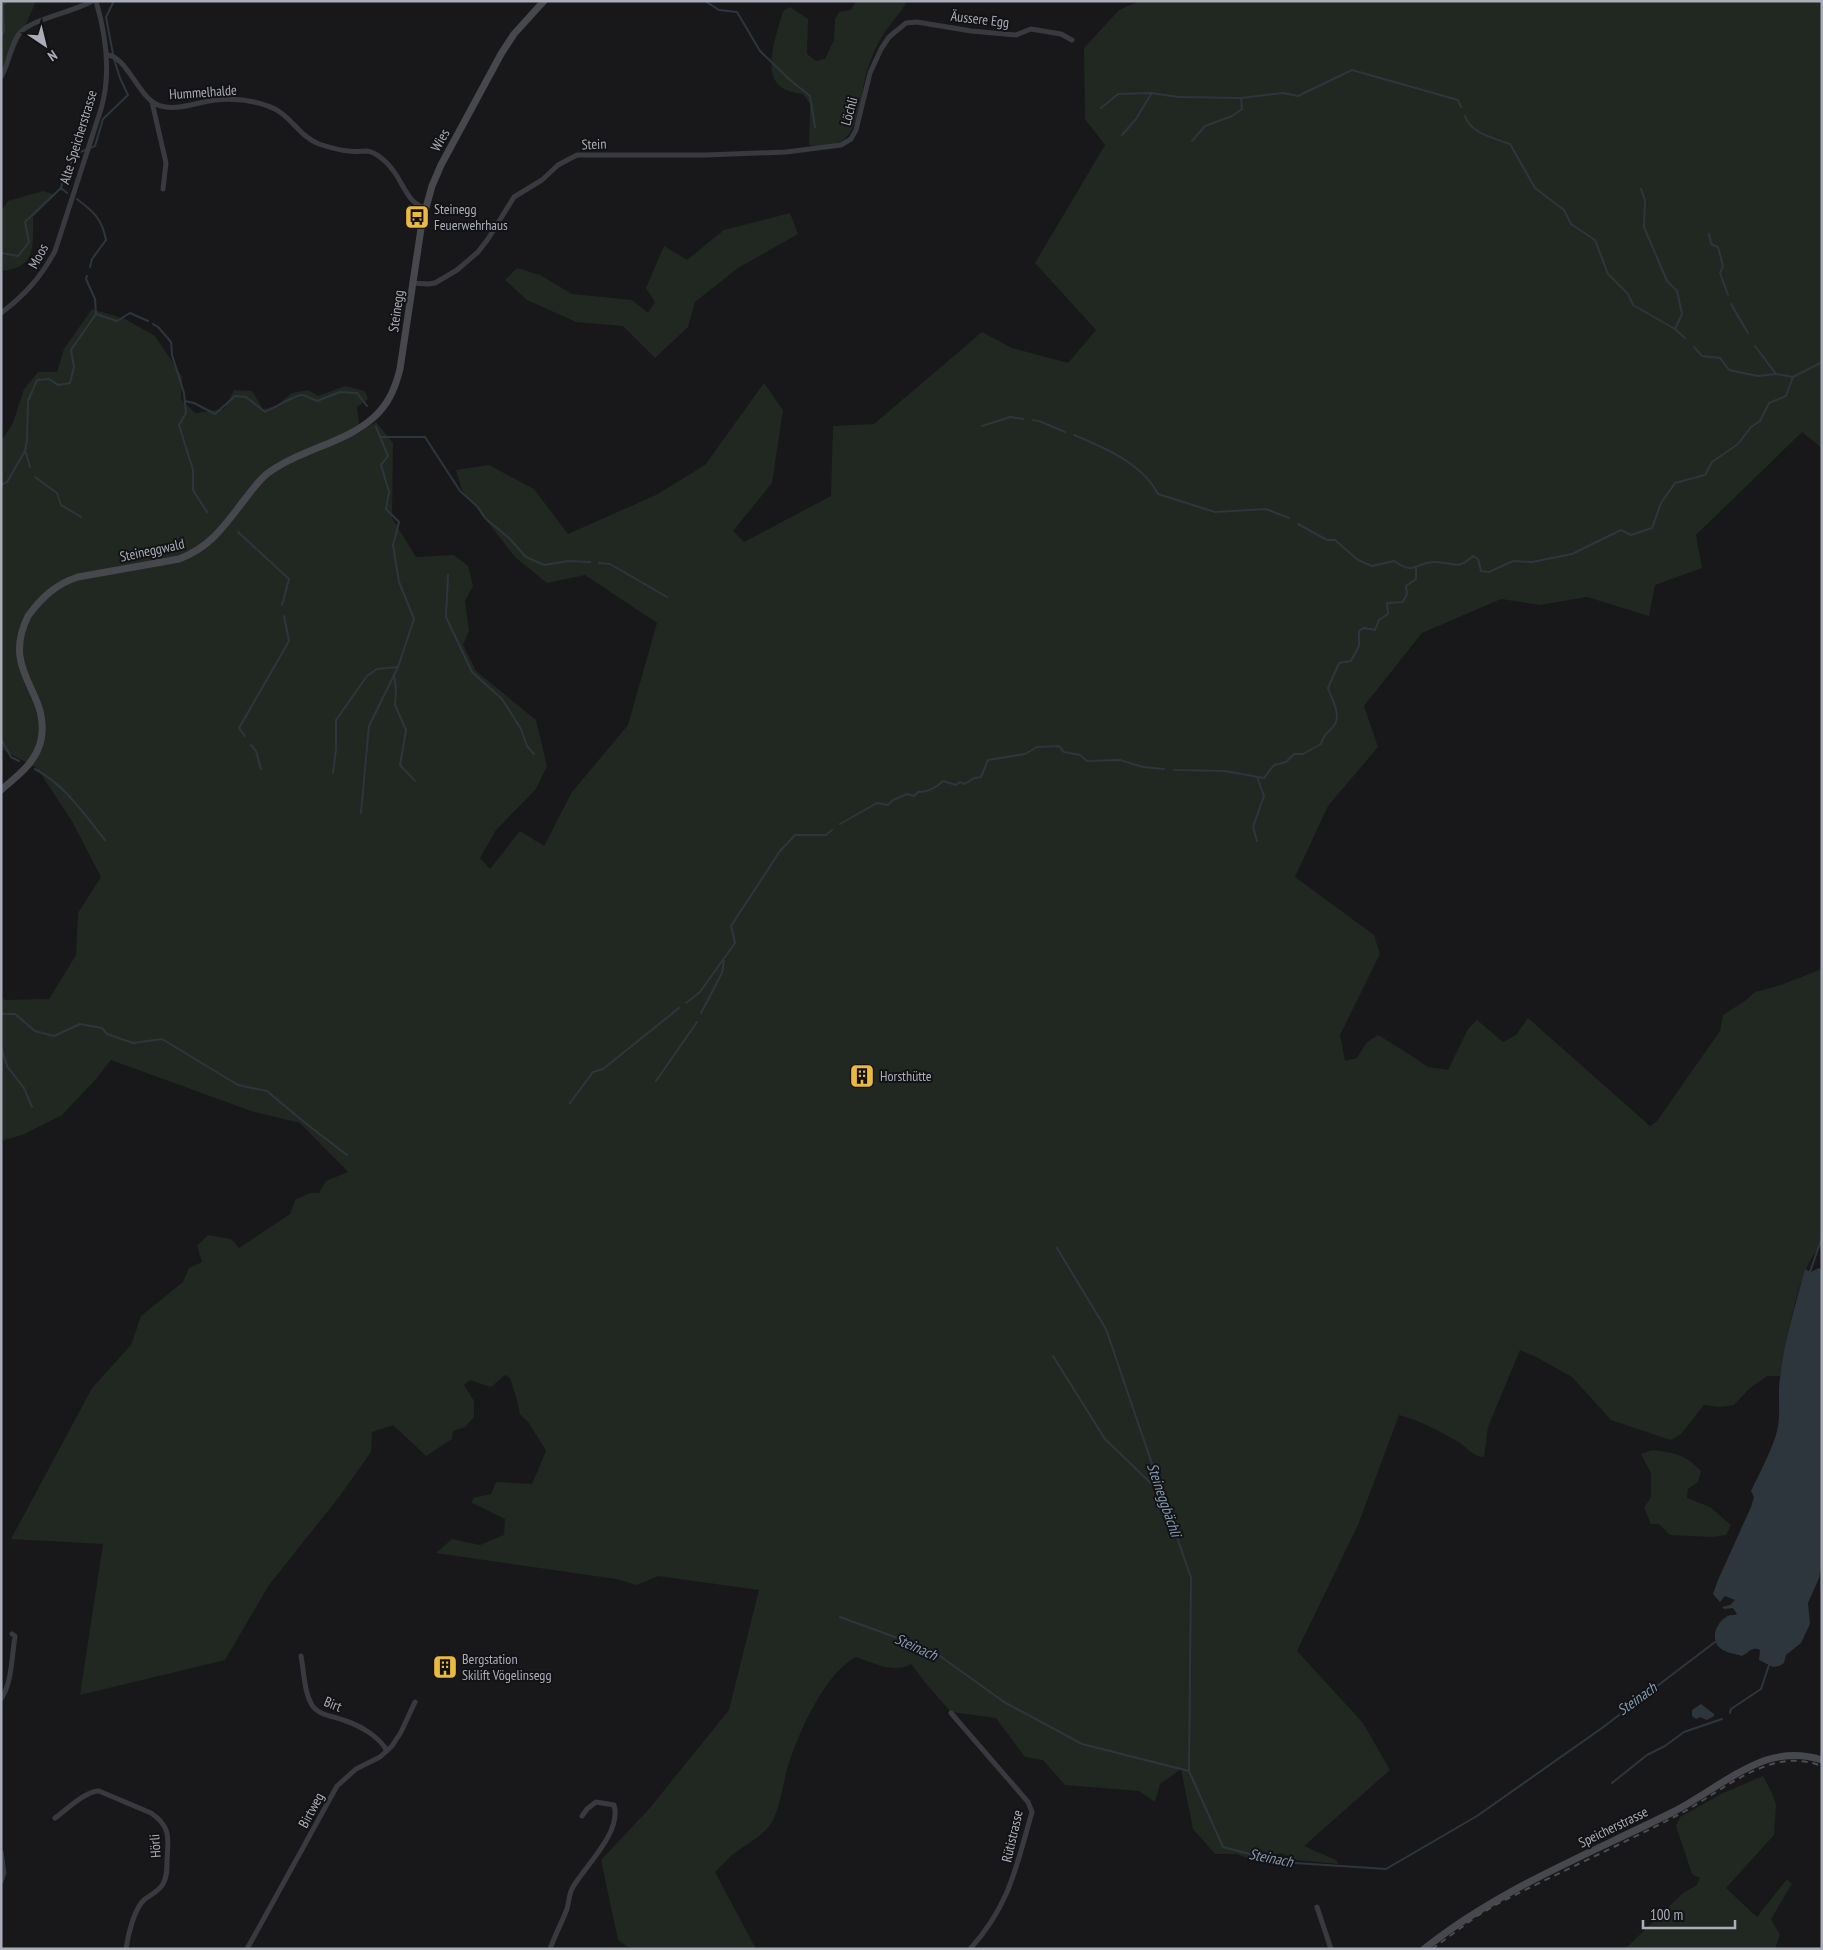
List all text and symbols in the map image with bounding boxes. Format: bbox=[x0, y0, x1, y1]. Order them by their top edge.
street label: Äussere Egg bbox=[950, 6, 1010, 32]
north arrow bbox=[20, 20, 70, 70]
text: N bbox=[44, 46, 61, 65]
street label: Hummelhalde bbox=[169, 81, 238, 103]
street label: Alte Speicherstrasse bbox=[55, 88, 101, 186]
street label: Löchli bbox=[837, 95, 861, 127]
street label: Wies bbox=[427, 125, 454, 154]
street label: Stein bbox=[581, 135, 607, 153]
place label: Steinegg Feuerwehrhaus bbox=[434, 200, 508, 234]
bus stop icon: Steinegg Feuerwehrhaus bbox=[404, 204, 430, 230]
street label: Moos bbox=[24, 240, 52, 272]
street label: Steinegg bbox=[384, 289, 408, 333]
street label: Steineggwald bbox=[118, 534, 186, 566]
building icon: Horsthütte bbox=[849, 1063, 875, 1089]
place label: Horsthütte bbox=[880, 1067, 932, 1085]
water label: Steineggbächli bbox=[1143, 1460, 1187, 1541]
water label: Steinach bbox=[892, 1629, 942, 1665]
place label: Bergstation Skilift Vögelinsegg bbox=[462, 1650, 551, 1684]
building icon: Bergstation Skilift Vögelinsegg bbox=[432, 1654, 458, 1680]
water label: Steinach bbox=[1613, 1677, 1661, 1719]
street label: Birt bbox=[321, 1692, 345, 1716]
street label: Birtweg bbox=[294, 1789, 328, 1831]
street label: Speicherstrasse bbox=[1575, 1802, 1651, 1852]
street label: Rütistrasse bbox=[997, 1808, 1027, 1864]
street label: Hörli bbox=[145, 1834, 165, 1858]
water label: Steinach bbox=[1247, 1844, 1296, 1871]
scale bar bbox=[1643, 1898, 1736, 1930]
text: 100 m bbox=[1650, 1905, 1683, 1924]

